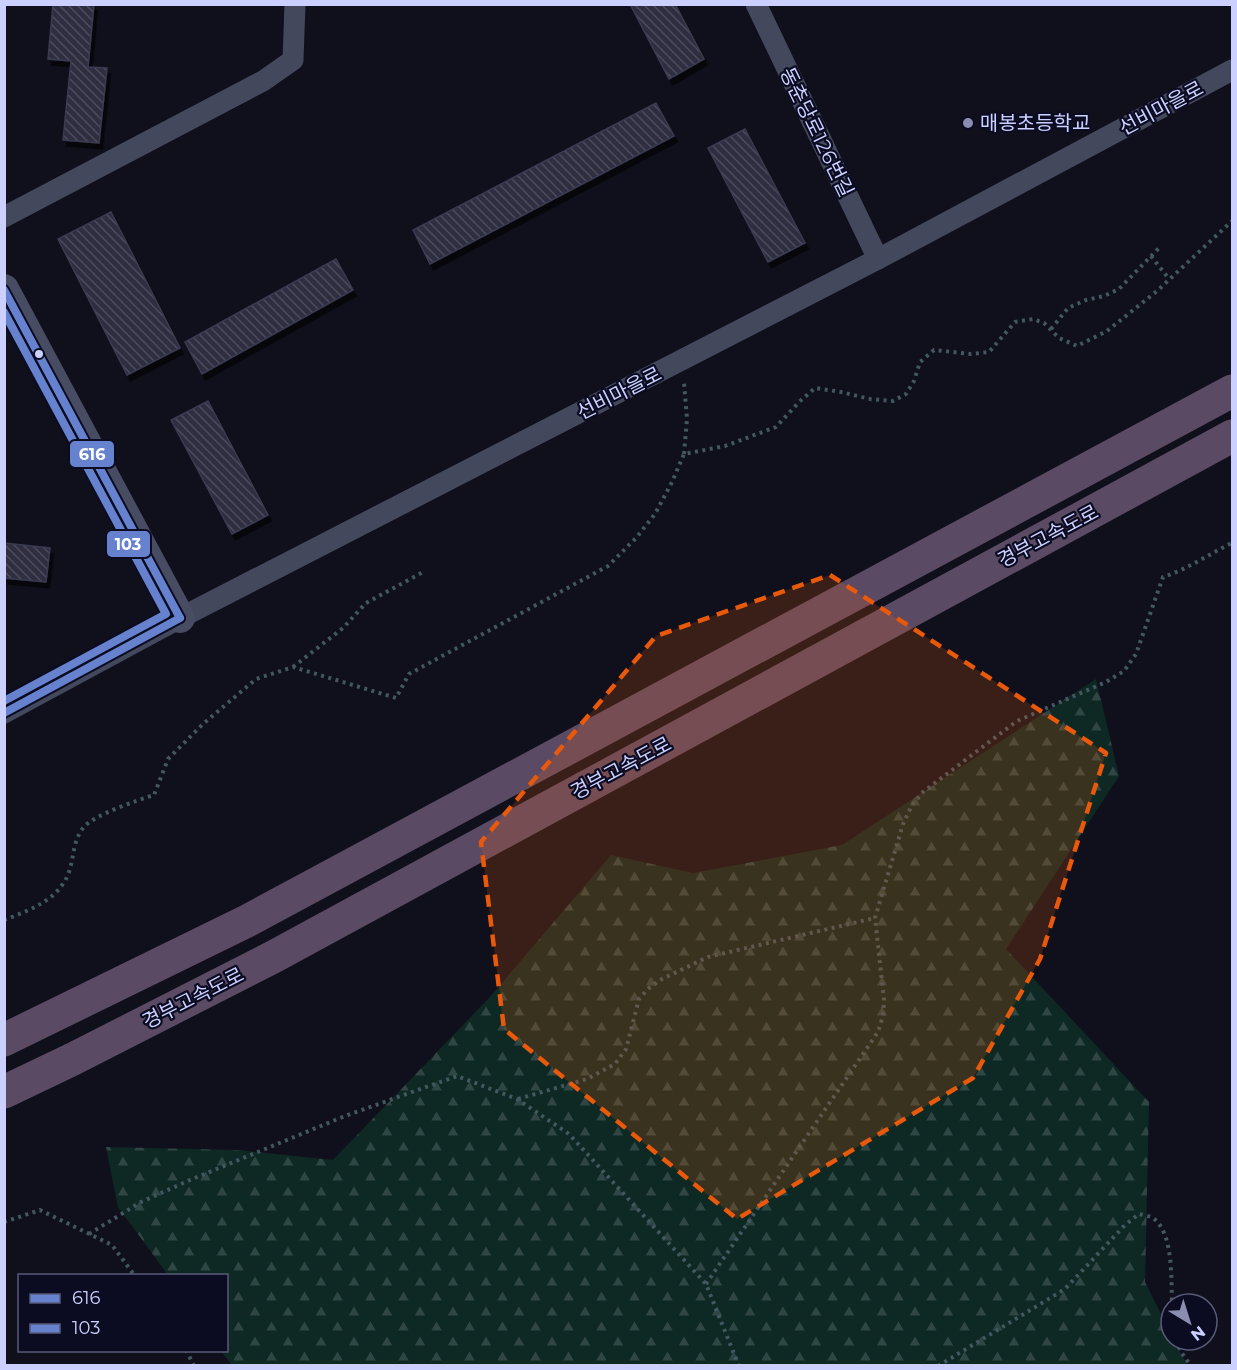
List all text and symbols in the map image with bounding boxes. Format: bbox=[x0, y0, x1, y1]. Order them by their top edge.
street label: 동춘당로126번길 bbox=[775, 63, 859, 201]
street label: 선비마을로 bbox=[1115, 76, 1207, 140]
place label: 매봉초등학교 bbox=[980, 111, 1090, 135]
marker: 매봉초등학교 bbox=[961, 116, 975, 130]
unlabelled marker bbox=[33, 348, 45, 360]
street label: 선비마을로 bbox=[573, 361, 665, 425]
line badge: 616 bbox=[69, 440, 115, 468]
text: 616 bbox=[79, 445, 105, 464]
street label: 경부고속도로 bbox=[994, 499, 1102, 573]
line badge: 103 bbox=[106, 530, 151, 558]
text: 103 bbox=[115, 535, 141, 554]
street label: 경부고속도로 bbox=[567, 731, 675, 805]
street label: 경부고속도로 bbox=[138, 962, 248, 1034]
legend bbox=[18, 1274, 228, 1352]
text: 616 bbox=[72, 1287, 100, 1309]
north arrow bbox=[1159, 1292, 1219, 1352]
text: 103 bbox=[72, 1317, 100, 1339]
text: N bbox=[1187, 1322, 1209, 1345]

